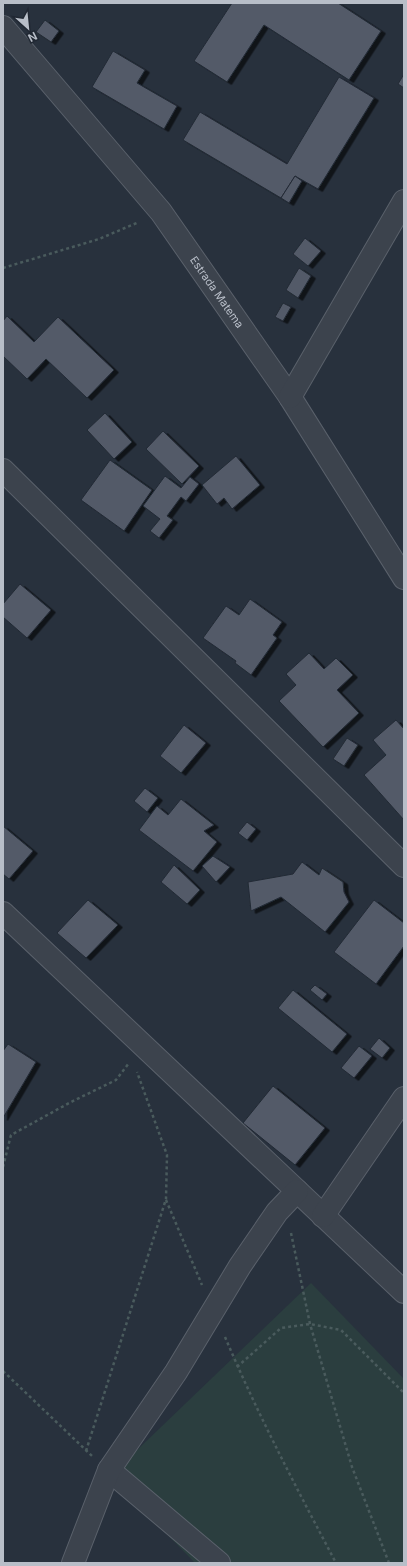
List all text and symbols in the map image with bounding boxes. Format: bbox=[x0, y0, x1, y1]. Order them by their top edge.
north arrow bbox=[8, 8, 48, 48]
text: N bbox=[26, 29, 39, 45]
street label: Estrada Matema bbox=[187, 254, 247, 331]

